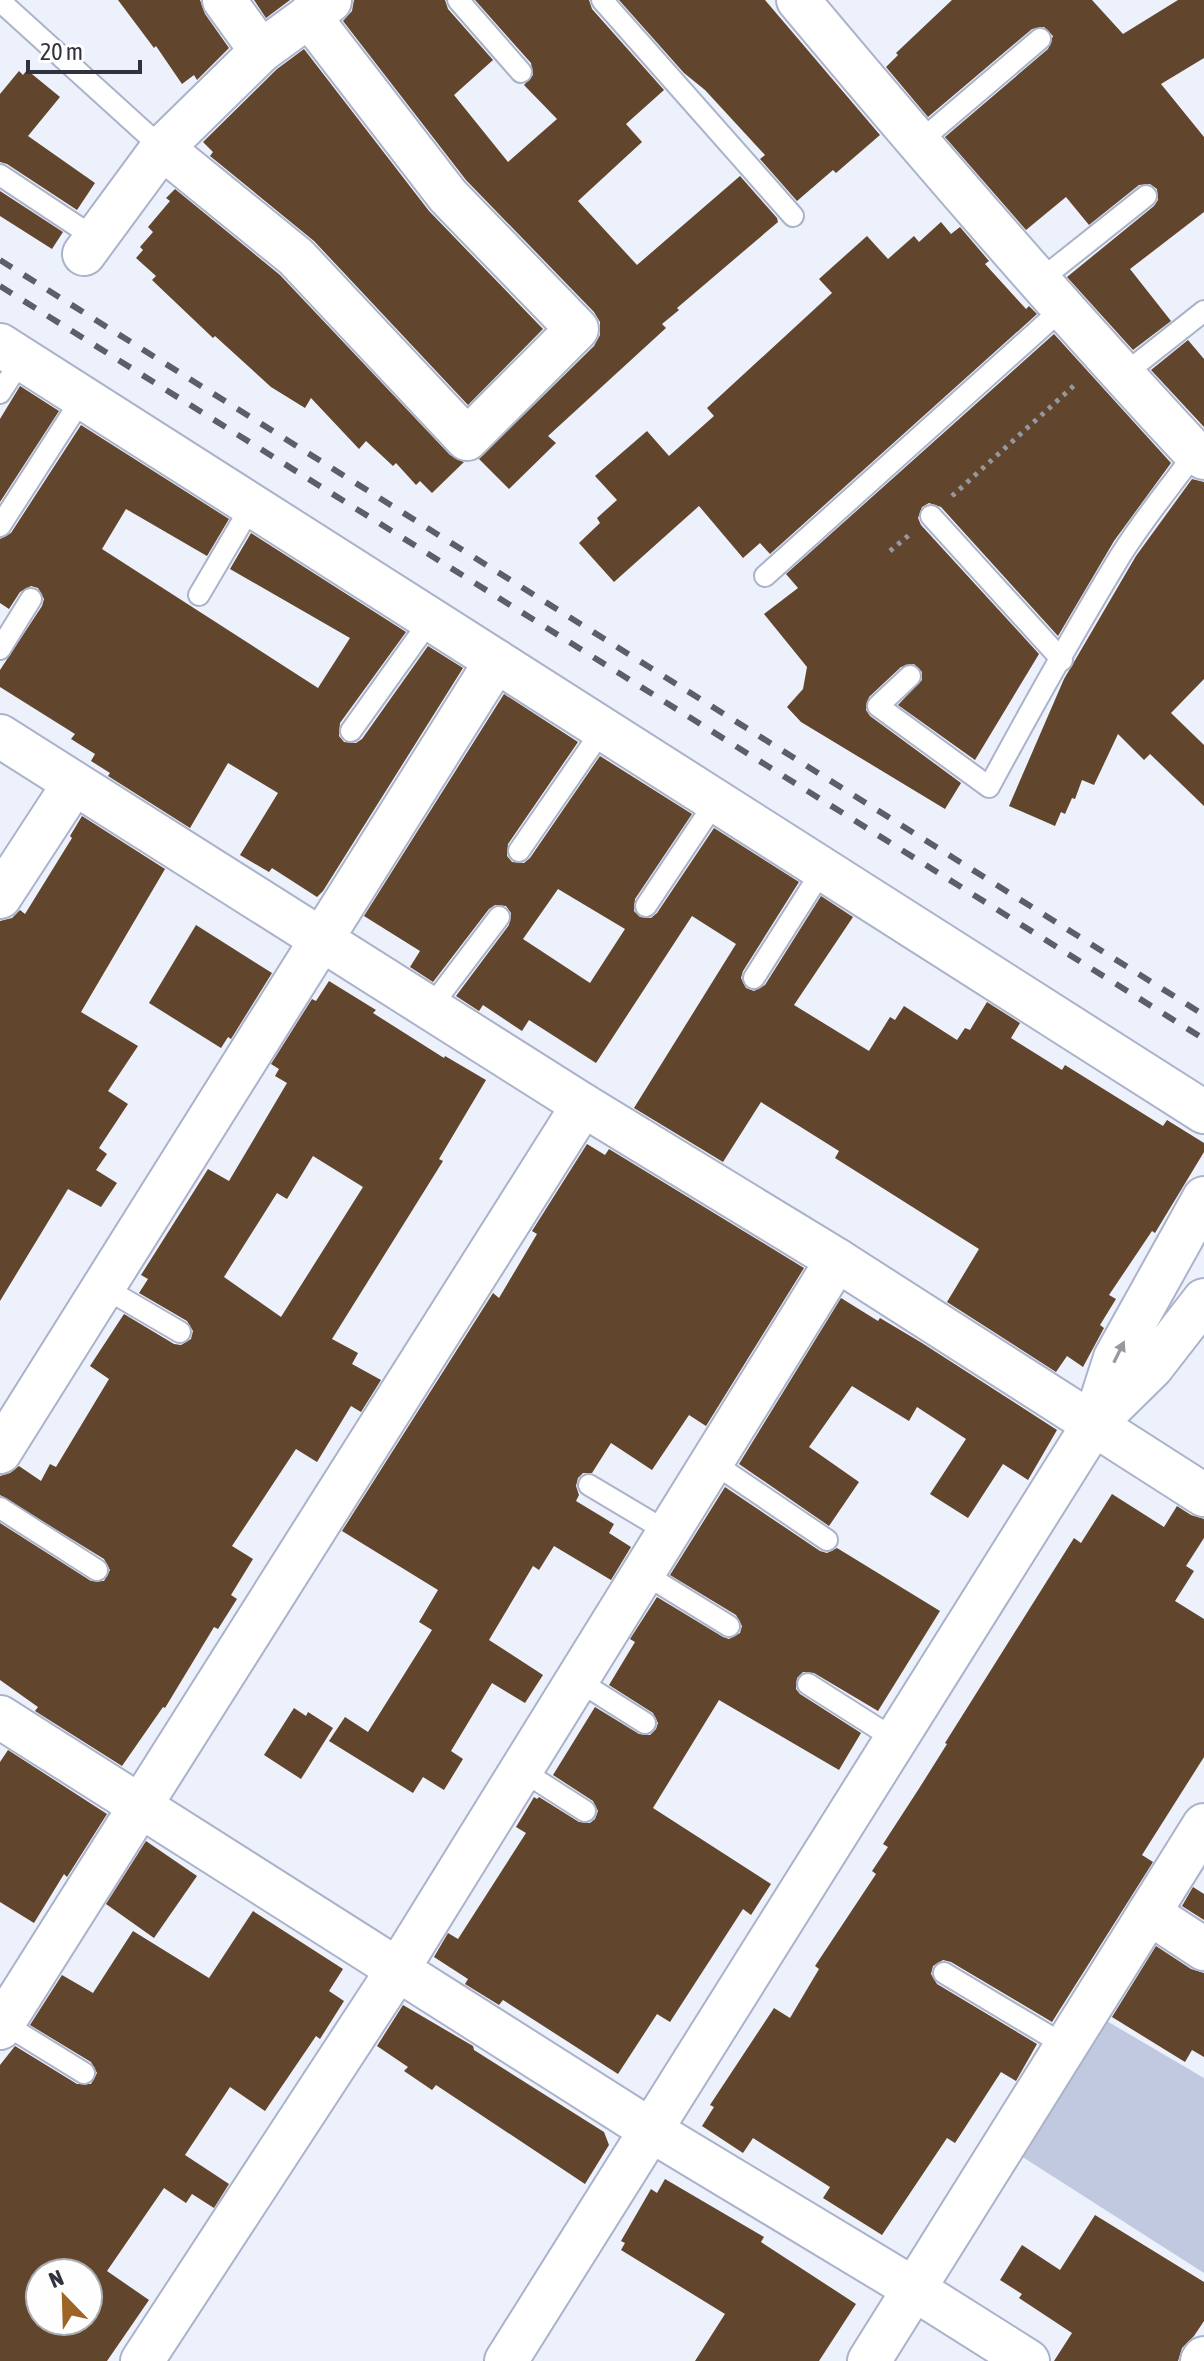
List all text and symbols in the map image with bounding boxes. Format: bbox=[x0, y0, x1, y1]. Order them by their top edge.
scale bar bbox=[28, 24, 140, 74]
text: 20 m bbox=[40, 38, 83, 65]
one-way arrow bbox=[1112, 1340, 1126, 1364]
north arrow bbox=[24, 2257, 104, 2337]
text: N bbox=[45, 2264, 67, 2293]

